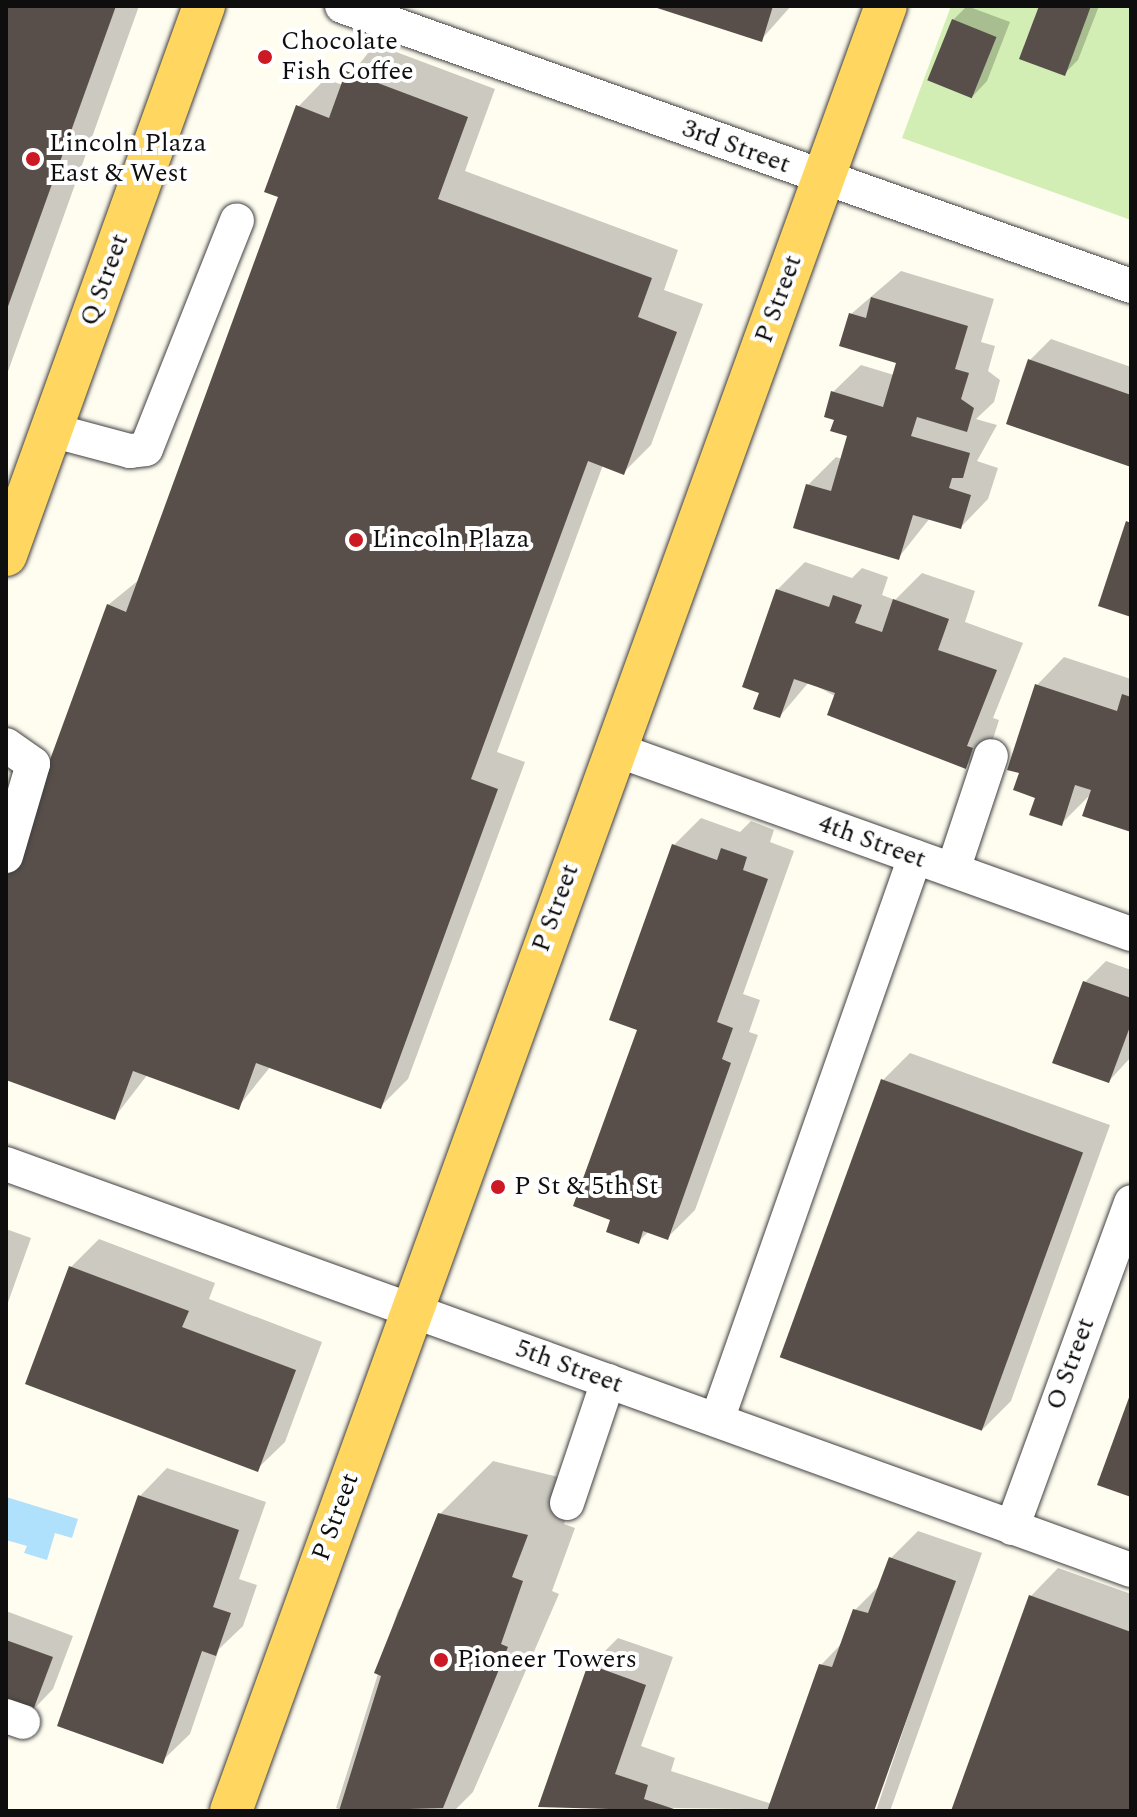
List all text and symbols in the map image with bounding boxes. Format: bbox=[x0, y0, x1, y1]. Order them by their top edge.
place label: Chocolate Fish Coffee bbox=[281, 26, 414, 88]
marker: Chocolate Fish Coffee bbox=[256, 48, 274, 66]
street label: 3rd Street bbox=[678, 113, 794, 181]
place label: Lincoln Plaza East & West bbox=[49, 128, 206, 190]
marker: Lincoln Plaza East & West bbox=[24, 150, 42, 168]
street label: Q Street bbox=[74, 230, 136, 330]
street label: P Street bbox=[749, 251, 809, 347]
place label: Lincoln Plaza bbox=[372, 524, 529, 556]
marker: Lincoln Plaza bbox=[347, 531, 365, 549]
street label: 4th Street bbox=[814, 808, 930, 876]
street label: P Street bbox=[526, 860, 586, 956]
place label: P St & 5th St bbox=[514, 1171, 659, 1203]
marker: P St & 5th St bbox=[489, 1178, 507, 1196]
street label: O Street bbox=[1040, 1314, 1102, 1414]
street label: 5th Street bbox=[511, 1333, 627, 1401]
street label: P Street bbox=[306, 1469, 366, 1565]
place label: Pioneer Towers bbox=[457, 1644, 637, 1676]
marker: Pioneer Towers bbox=[432, 1651, 450, 1669]

